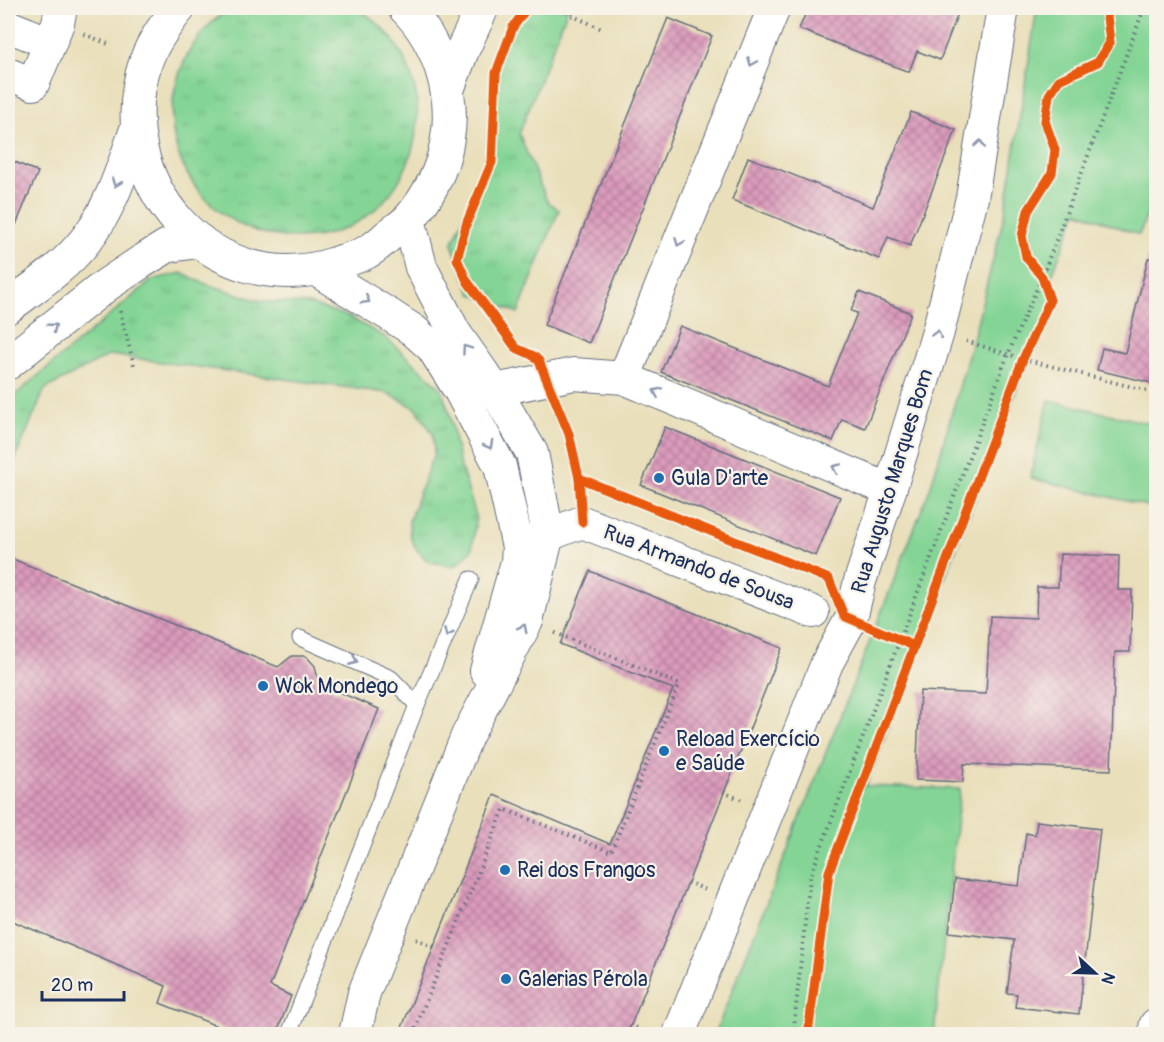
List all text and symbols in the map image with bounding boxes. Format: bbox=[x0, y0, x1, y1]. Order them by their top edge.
one-way arrow bbox=[747, 55, 759, 66]
one-way arrow bbox=[973, 139, 985, 148]
one-way arrow bbox=[111, 177, 124, 188]
one-way arrow bbox=[674, 236, 686, 247]
one-way arrow bbox=[360, 293, 370, 305]
one-way arrow bbox=[46, 323, 57, 334]
one-way arrow bbox=[930, 329, 942, 340]
one-way arrow bbox=[462, 345, 473, 356]
street label: Rua Augusto Marques Bom bbox=[845, 366, 940, 597]
one-way arrow bbox=[652, 387, 663, 399]
one-way arrow bbox=[482, 439, 493, 450]
one-way arrow bbox=[831, 463, 842, 475]
place label: Gula D'arte bbox=[671, 465, 769, 492]
marker: Gula D'arte bbox=[652, 471, 666, 485]
street label: Rua Armando de Sousa bbox=[600, 519, 798, 616]
one-way arrow bbox=[516, 623, 527, 634]
one-way arrow bbox=[443, 626, 455, 637]
one-way arrow bbox=[348, 654, 359, 666]
place label: Wok Mondego bbox=[275, 673, 398, 700]
marker: Wok Mondego bbox=[256, 679, 270, 693]
place label: Reload Exercício e Saúde bbox=[676, 726, 820, 777]
marker: Reload Exercício e Saúde bbox=[657, 744, 671, 758]
place label: Rei dos Frangos bbox=[517, 857, 656, 884]
marker: Rei dos Frangos bbox=[498, 863, 512, 877]
north arrow bbox=[1065, 943, 1125, 1003]
scale bar bbox=[42, 964, 124, 1002]
place label: Galerias Pérola bbox=[518, 966, 648, 993]
text: N bbox=[1097, 969, 1119, 987]
marker: Galerias Pérola bbox=[499, 972, 513, 986]
text: 20 m bbox=[51, 974, 93, 997]

